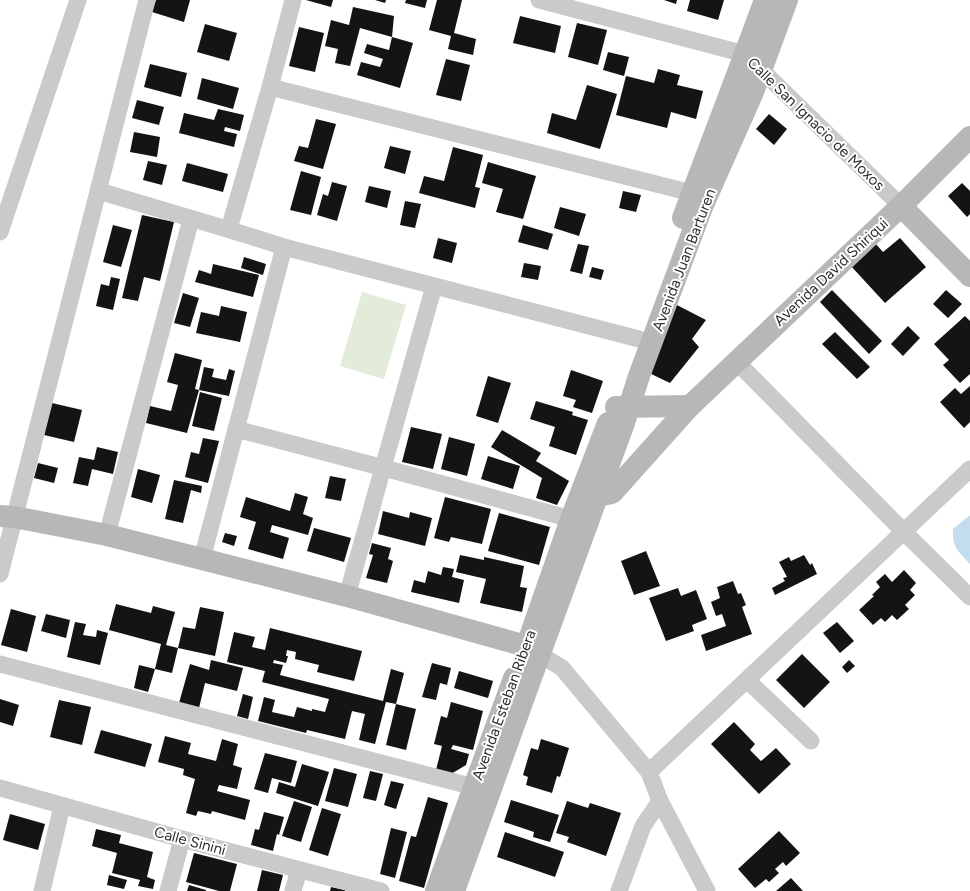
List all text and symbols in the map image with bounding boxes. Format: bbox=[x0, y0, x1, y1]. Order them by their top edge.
street label: Calle San Ignacio de Moxos bbox=[744, 54, 888, 194]
street label: Avenida Juan Barturen bbox=[649, 186, 719, 334]
street label: Avenida David Shiriqui bbox=[770, 214, 892, 330]
street label: Avenida Esteban Ribera bbox=[468, 627, 540, 783]
street label: Calle Sinini bbox=[152, 823, 228, 859]

